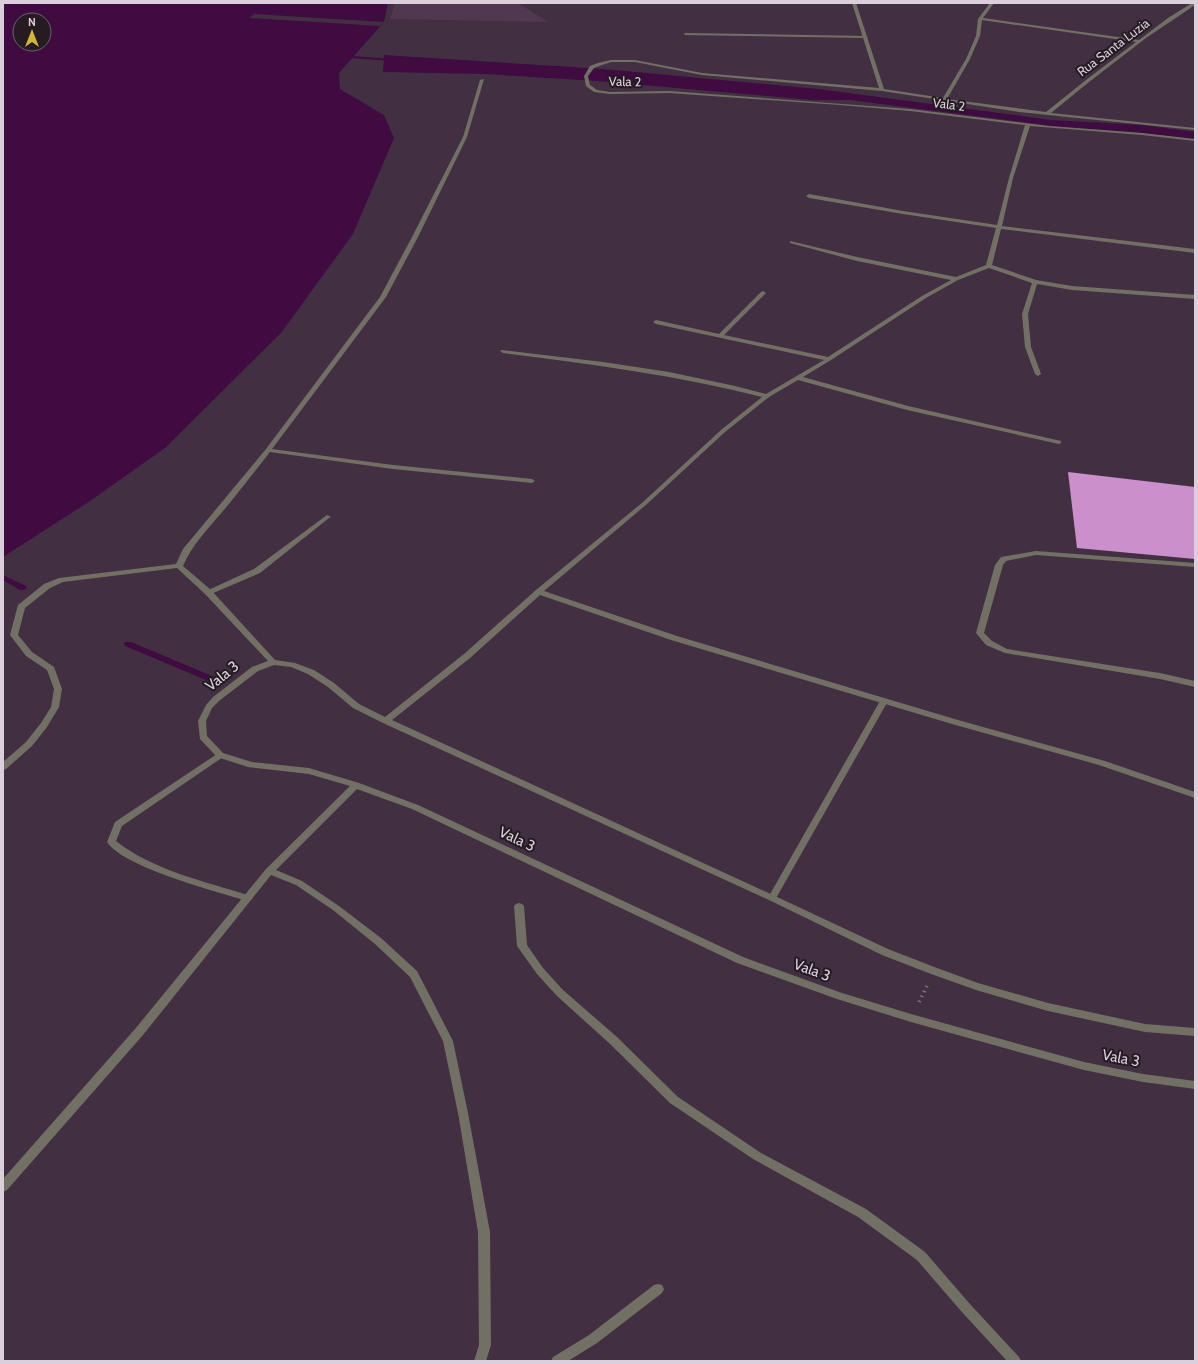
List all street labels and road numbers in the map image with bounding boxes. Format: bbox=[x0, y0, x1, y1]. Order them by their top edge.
street label: Rua Santa Luzia bbox=[1074, 14, 1153, 79]
street label: Vala 2 bbox=[609, 73, 642, 89]
street label: Vala 2 bbox=[932, 94, 966, 114]
street label: Vala 3 bbox=[202, 657, 242, 695]
street label: Vala 3 bbox=[496, 823, 538, 855]
street label: Vala 3 bbox=[791, 955, 833, 985]
street label: Vala 3 bbox=[1101, 1046, 1141, 1070]

